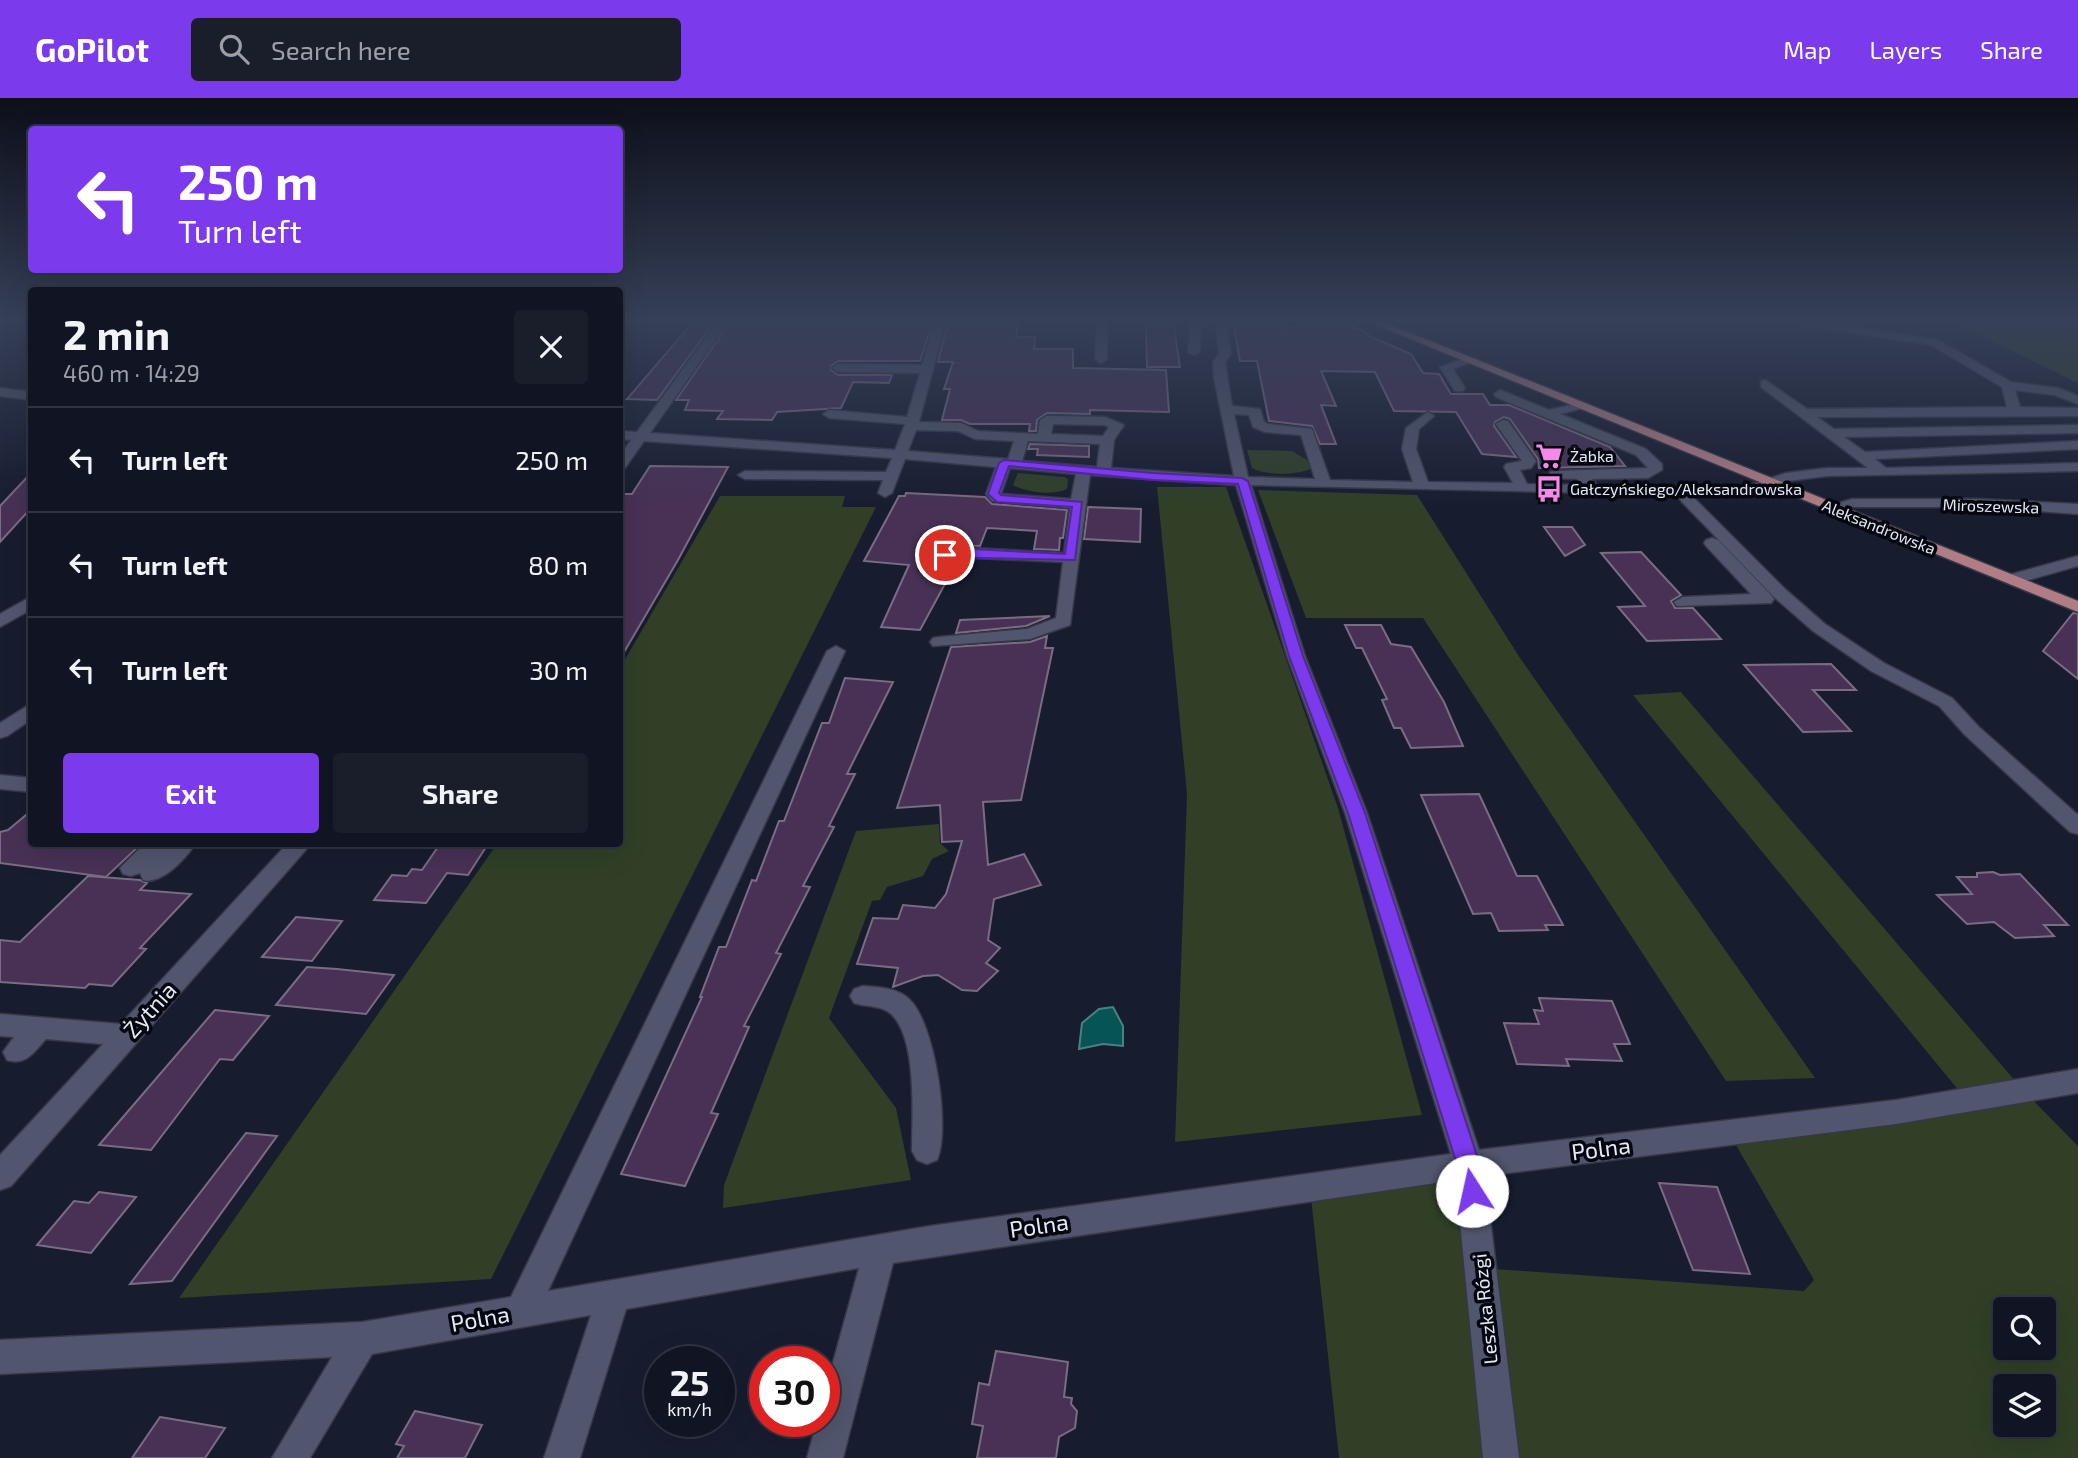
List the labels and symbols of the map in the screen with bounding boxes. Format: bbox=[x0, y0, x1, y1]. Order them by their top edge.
supermarket icon: Żabka bbox=[1534, 441, 1564, 471]
place label: Żabka bbox=[1570, 446, 1614, 465]
bus stop icon: Gałczyńskiego/Aleksandrowska bbox=[1534, 474, 1564, 504]
place label: Gałczyńskiego/Aleksandrowska bbox=[1570, 479, 1802, 498]
street label: Miroszewska bbox=[1943, 494, 2040, 517]
street label: Aleksandrowska bbox=[1820, 495, 1939, 558]
pin bbox=[915, 525, 975, 585]
street label: Żytnia bbox=[117, 976, 182, 1043]
street label: Polna bbox=[1570, 1130, 1632, 1166]
position arrow bbox=[1435, 1154, 1509, 1228]
street label: Polna bbox=[1008, 1207, 1070, 1243]
street label: Leszka Rózgi bbox=[1467, 1253, 1502, 1365]
street label: Polna bbox=[448, 1299, 511, 1337]
speed limit sign: 30 bbox=[749, 1346, 840, 1437]

